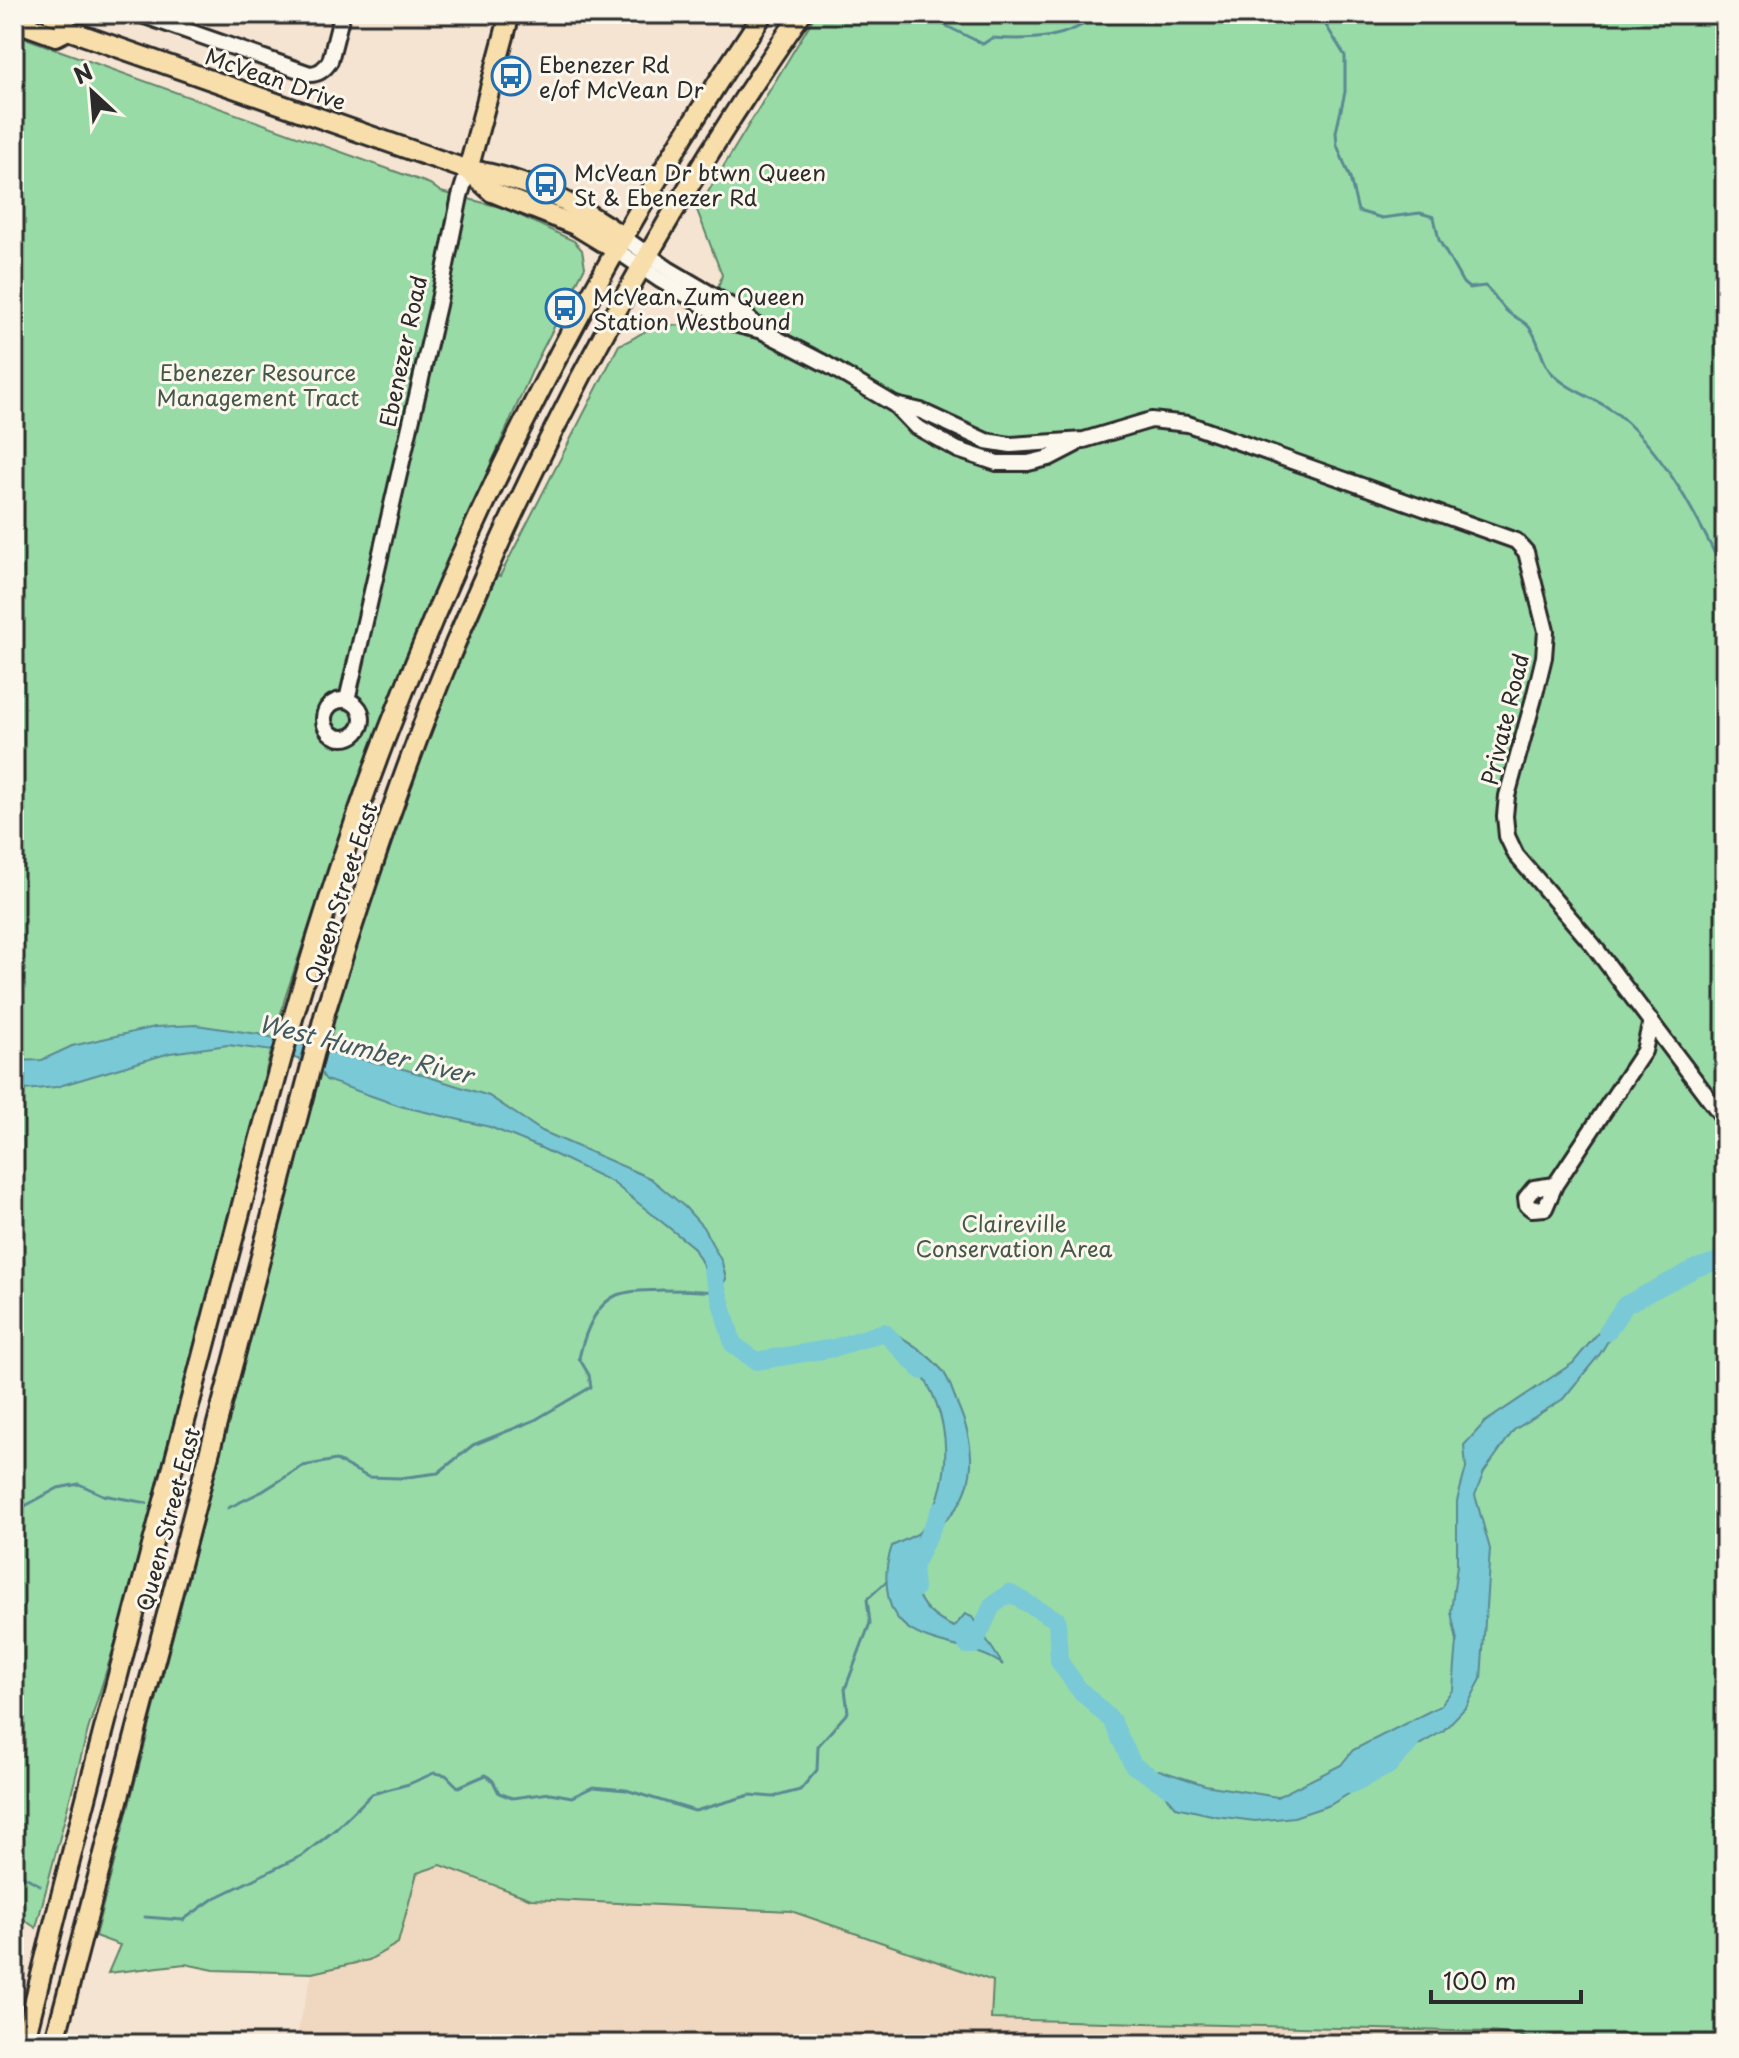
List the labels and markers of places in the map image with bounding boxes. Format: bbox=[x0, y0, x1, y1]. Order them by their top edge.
place label: Ebenezer Rd e/of McVean Dr bbox=[539, 47, 703, 105]
bus stop icon: Ebenezer Rd e/of McVean Dr bbox=[490, 55, 532, 97]
place label: McVean Dr btwn Queen St & Ebenezer Rd bbox=[574, 155, 826, 213]
bus stop icon: McVean Dr btwn Queen St & Ebenezer Rd bbox=[525, 163, 567, 205]
place label: McVean Zum Queen Station Westbound bbox=[593, 279, 805, 337]
bus stop icon: McVean Zum Queen Station Westbound bbox=[544, 287, 586, 329]

